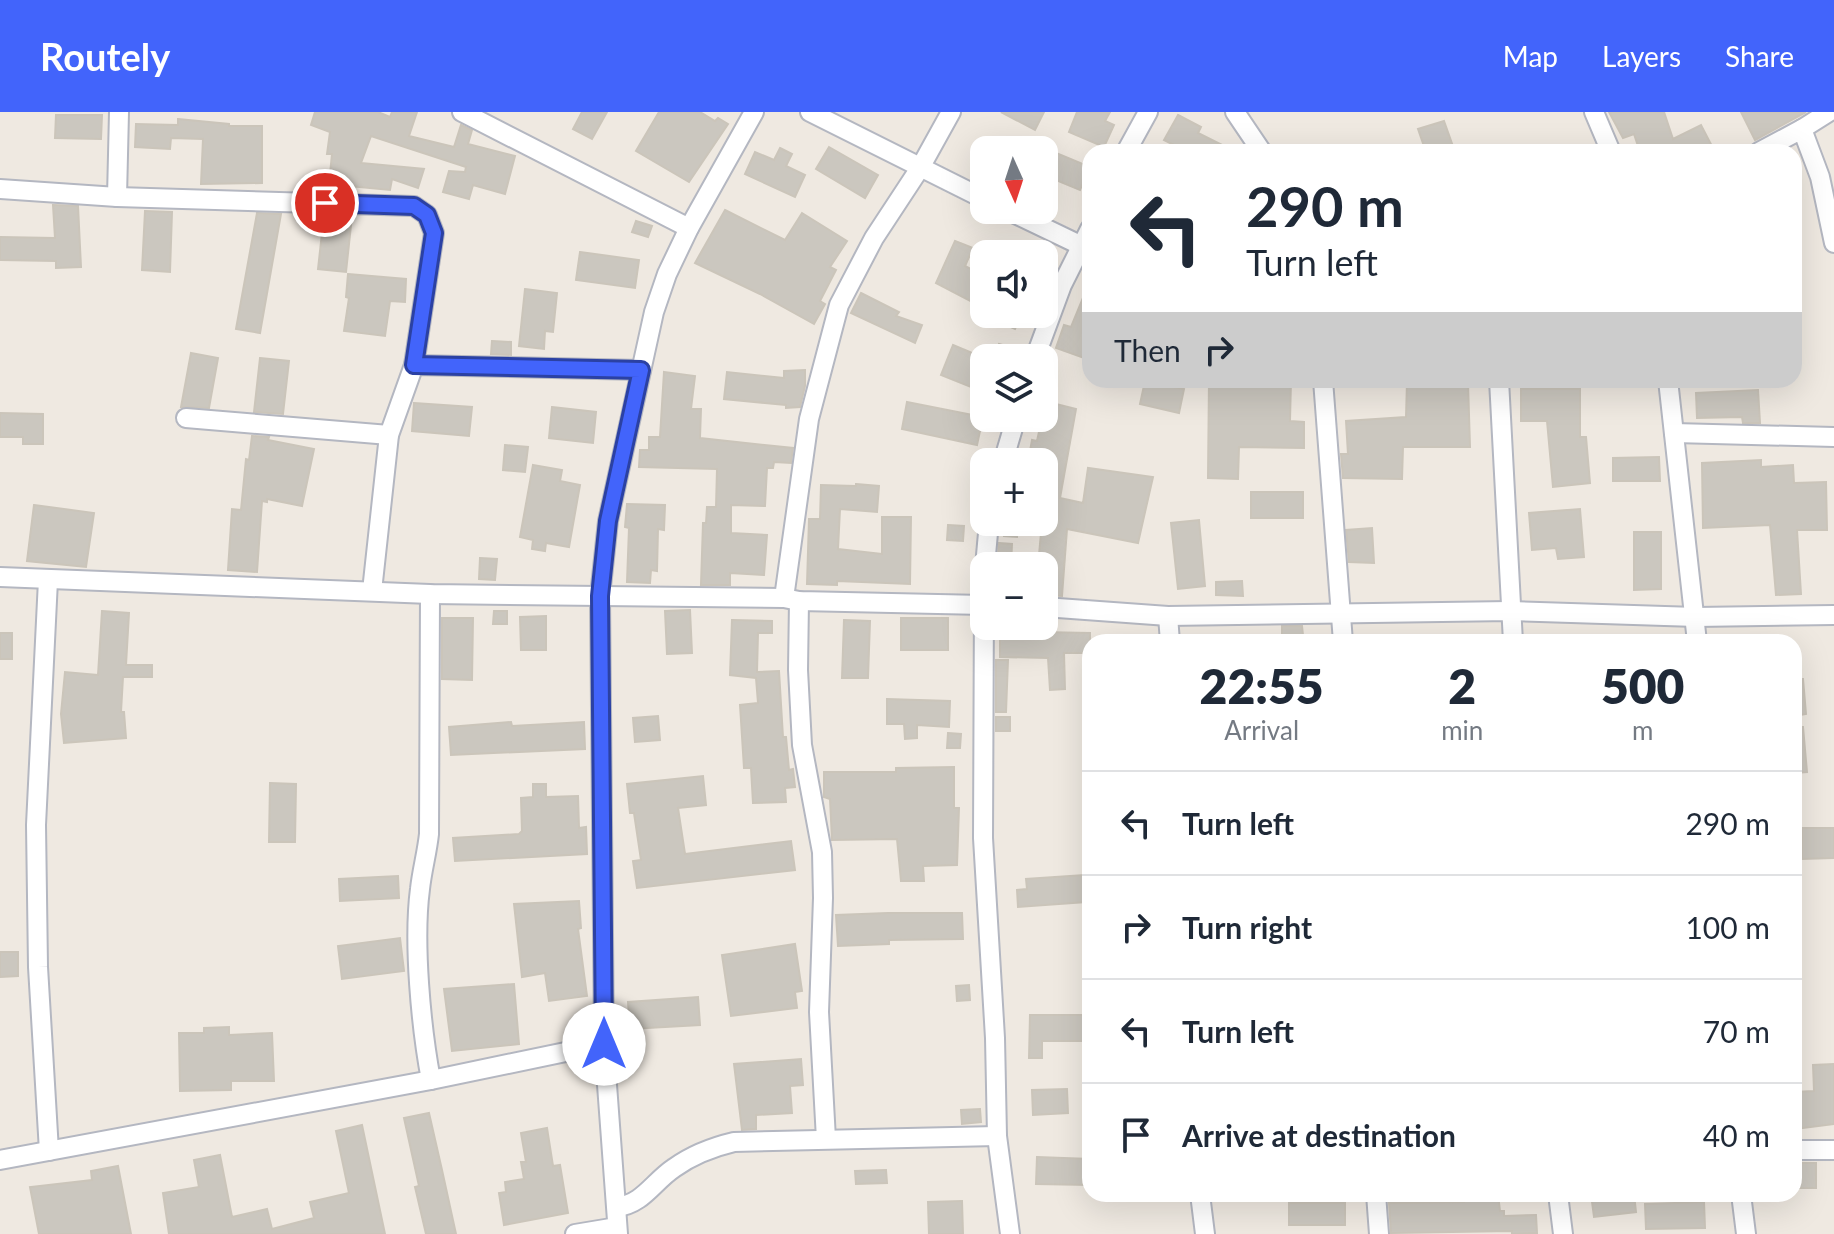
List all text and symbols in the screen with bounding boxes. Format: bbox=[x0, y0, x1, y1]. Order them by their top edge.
text: Routely bbox=[40, 33, 170, 79]
text: Map bbox=[1503, 39, 1558, 73]
text: Layers bbox=[1602, 39, 1681, 73]
text: Share bbox=[1725, 39, 1794, 73]
north arrow bbox=[970, 136, 1058, 224]
map controls bbox=[970, 136, 1058, 640]
pin bbox=[291, 169, 359, 237]
text: 290 m bbox=[1246, 172, 1404, 239]
icon: left bbox=[1114, 176, 1218, 280]
icon: arrive bbox=[303, 181, 347, 225]
button: sound bbox=[970, 240, 1058, 328]
text: Turn left bbox=[1246, 240, 1378, 284]
icon: right bbox=[1197, 328, 1241, 372]
text: Then bbox=[1114, 332, 1181, 368]
button: layers bbox=[970, 344, 1058, 432]
button: + bbox=[970, 448, 1058, 536]
button: − bbox=[970, 552, 1058, 640]
text: 22:55 bbox=[1200, 657, 1324, 714]
text: 2 bbox=[1448, 657, 1476, 714]
text: 500 bbox=[1601, 657, 1684, 714]
text: Arrival bbox=[1224, 714, 1299, 746]
text: min bbox=[1441, 714, 1483, 746]
text: m bbox=[1632, 714, 1653, 746]
icon: left bbox=[1114, 801, 1158, 845]
text: Turn left bbox=[1182, 805, 1294, 841]
text: 290 m bbox=[1685, 805, 1770, 841]
icon: right bbox=[1114, 905, 1158, 949]
text: Turn right bbox=[1182, 909, 1312, 945]
text: 100 m bbox=[1685, 909, 1770, 945]
position arrow bbox=[562, 1002, 646, 1086]
icon: left bbox=[1114, 1009, 1158, 1053]
text: Turn left bbox=[1182, 1013, 1294, 1049]
text: 70 m bbox=[1703, 1013, 1770, 1049]
icon: arrive bbox=[1114, 1113, 1158, 1157]
text: Arrive at destination bbox=[1182, 1117, 1456, 1153]
text: 40 m bbox=[1703, 1117, 1770, 1153]

